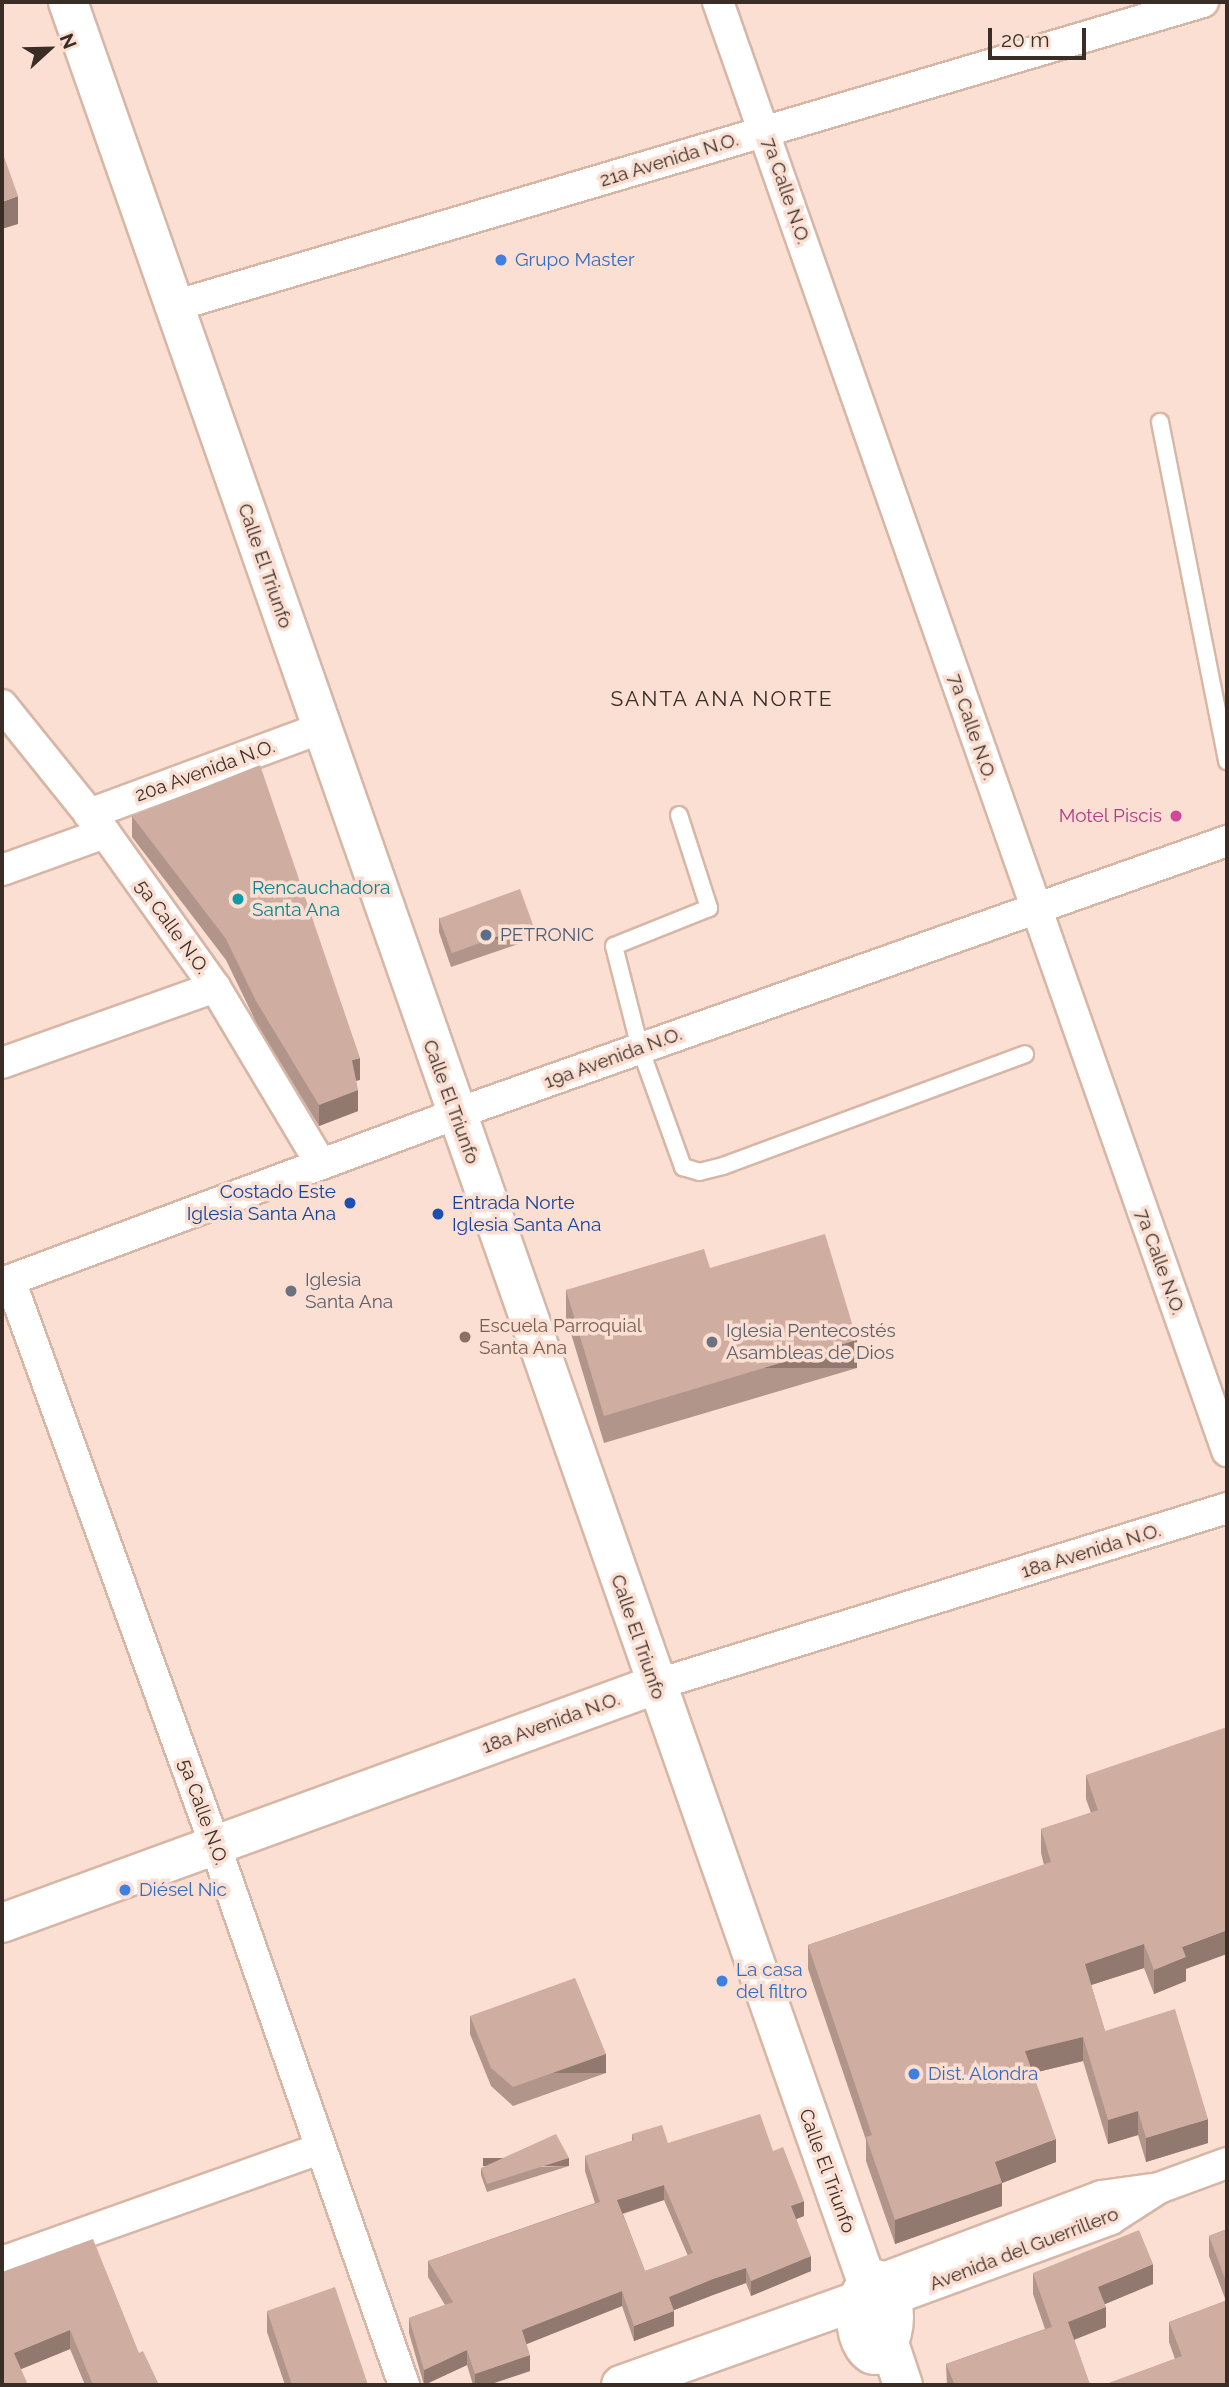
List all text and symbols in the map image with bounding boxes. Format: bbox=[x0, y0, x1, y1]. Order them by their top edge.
north arrow bbox=[14, 14, 84, 84]
scale bar bbox=[991, 14, 1089, 58]
text: 20 m bbox=[1001, 27, 1049, 52]
text: N bbox=[56, 30, 81, 52]
street label: 21a Avenida N.O. bbox=[597, 128, 741, 192]
street label: 7a Calle N.O. bbox=[757, 135, 815, 247]
place label: Grupo Master bbox=[515, 249, 635, 271]
marker: Grupo Master bbox=[493, 252, 509, 268]
street label: Calle El Triunfo bbox=[233, 500, 297, 632]
street label: 7a Calle N.O. bbox=[943, 671, 1001, 783]
district label: SANTA ANA NORTE bbox=[611, 686, 833, 712]
street label: 20a Avenida N.O. bbox=[132, 735, 278, 807]
place label: Motel Piscis bbox=[1058, 805, 1162, 827]
marker: Motel Piscis bbox=[1168, 808, 1184, 824]
street label: 5a Calle N.O. bbox=[130, 875, 214, 979]
place label: Rencauchadora Santa Ana bbox=[252, 877, 390, 921]
marker: Rencauchadora Santa Ana bbox=[230, 891, 246, 907]
place label: PETRONIC bbox=[500, 924, 594, 946]
marker: PETRONIC bbox=[478, 927, 494, 943]
street label: 19a Avenida N.O. bbox=[541, 1022, 685, 1094]
street label: Calle El Triunfo bbox=[418, 1036, 484, 1168]
place label: Costado Este Iglesia Santa Ana bbox=[186, 1181, 336, 1225]
place label: Entrada Norte Iglesia Santa Ana bbox=[452, 1192, 602, 1236]
marker: Costado Este Iglesia Santa Ana bbox=[342, 1195, 358, 1211]
marker: Entrada Norte Iglesia Santa Ana bbox=[430, 1206, 446, 1222]
street label: 7a Calle N.O. bbox=[1130, 1206, 1190, 1318]
place label: Iglesia Santa Ana bbox=[305, 1269, 394, 1313]
marker: Iglesia Santa Ana bbox=[283, 1283, 299, 1299]
place label: Escuela Parroquial Santa Ana bbox=[479, 1315, 642, 1359]
place label: Iglesia Pentecostés Asambleas de Dios bbox=[726, 1320, 896, 1364]
marker: Escuela Parroquial Santa Ana bbox=[457, 1329, 473, 1345]
marker: Iglesia Pentecostés Asambleas de Dios bbox=[704, 1334, 720, 1350]
street label: 18a Avenida N.O. bbox=[1018, 1519, 1164, 1583]
street label: Calle El Triunfo bbox=[606, 1571, 670, 1703]
street label: 18a Avenida N.O. bbox=[479, 1687, 623, 1759]
street label: 5a Calle N.O. bbox=[173, 1756, 233, 1868]
place label: Diésel Nic bbox=[139, 1879, 227, 1901]
marker: Diésel Nic bbox=[117, 1882, 133, 1898]
place label: La casa del filtro bbox=[736, 1959, 808, 2003]
marker: La casa del filtro bbox=[714, 1973, 730, 1989]
place label: Dist. Alondra bbox=[928, 2063, 1039, 2085]
marker: Dist. Alondra bbox=[906, 2066, 922, 2082]
street label: Calle El Triunfo bbox=[794, 2105, 860, 2237]
street label: Avenida del Guerrillero bbox=[926, 2202, 1122, 2296]

